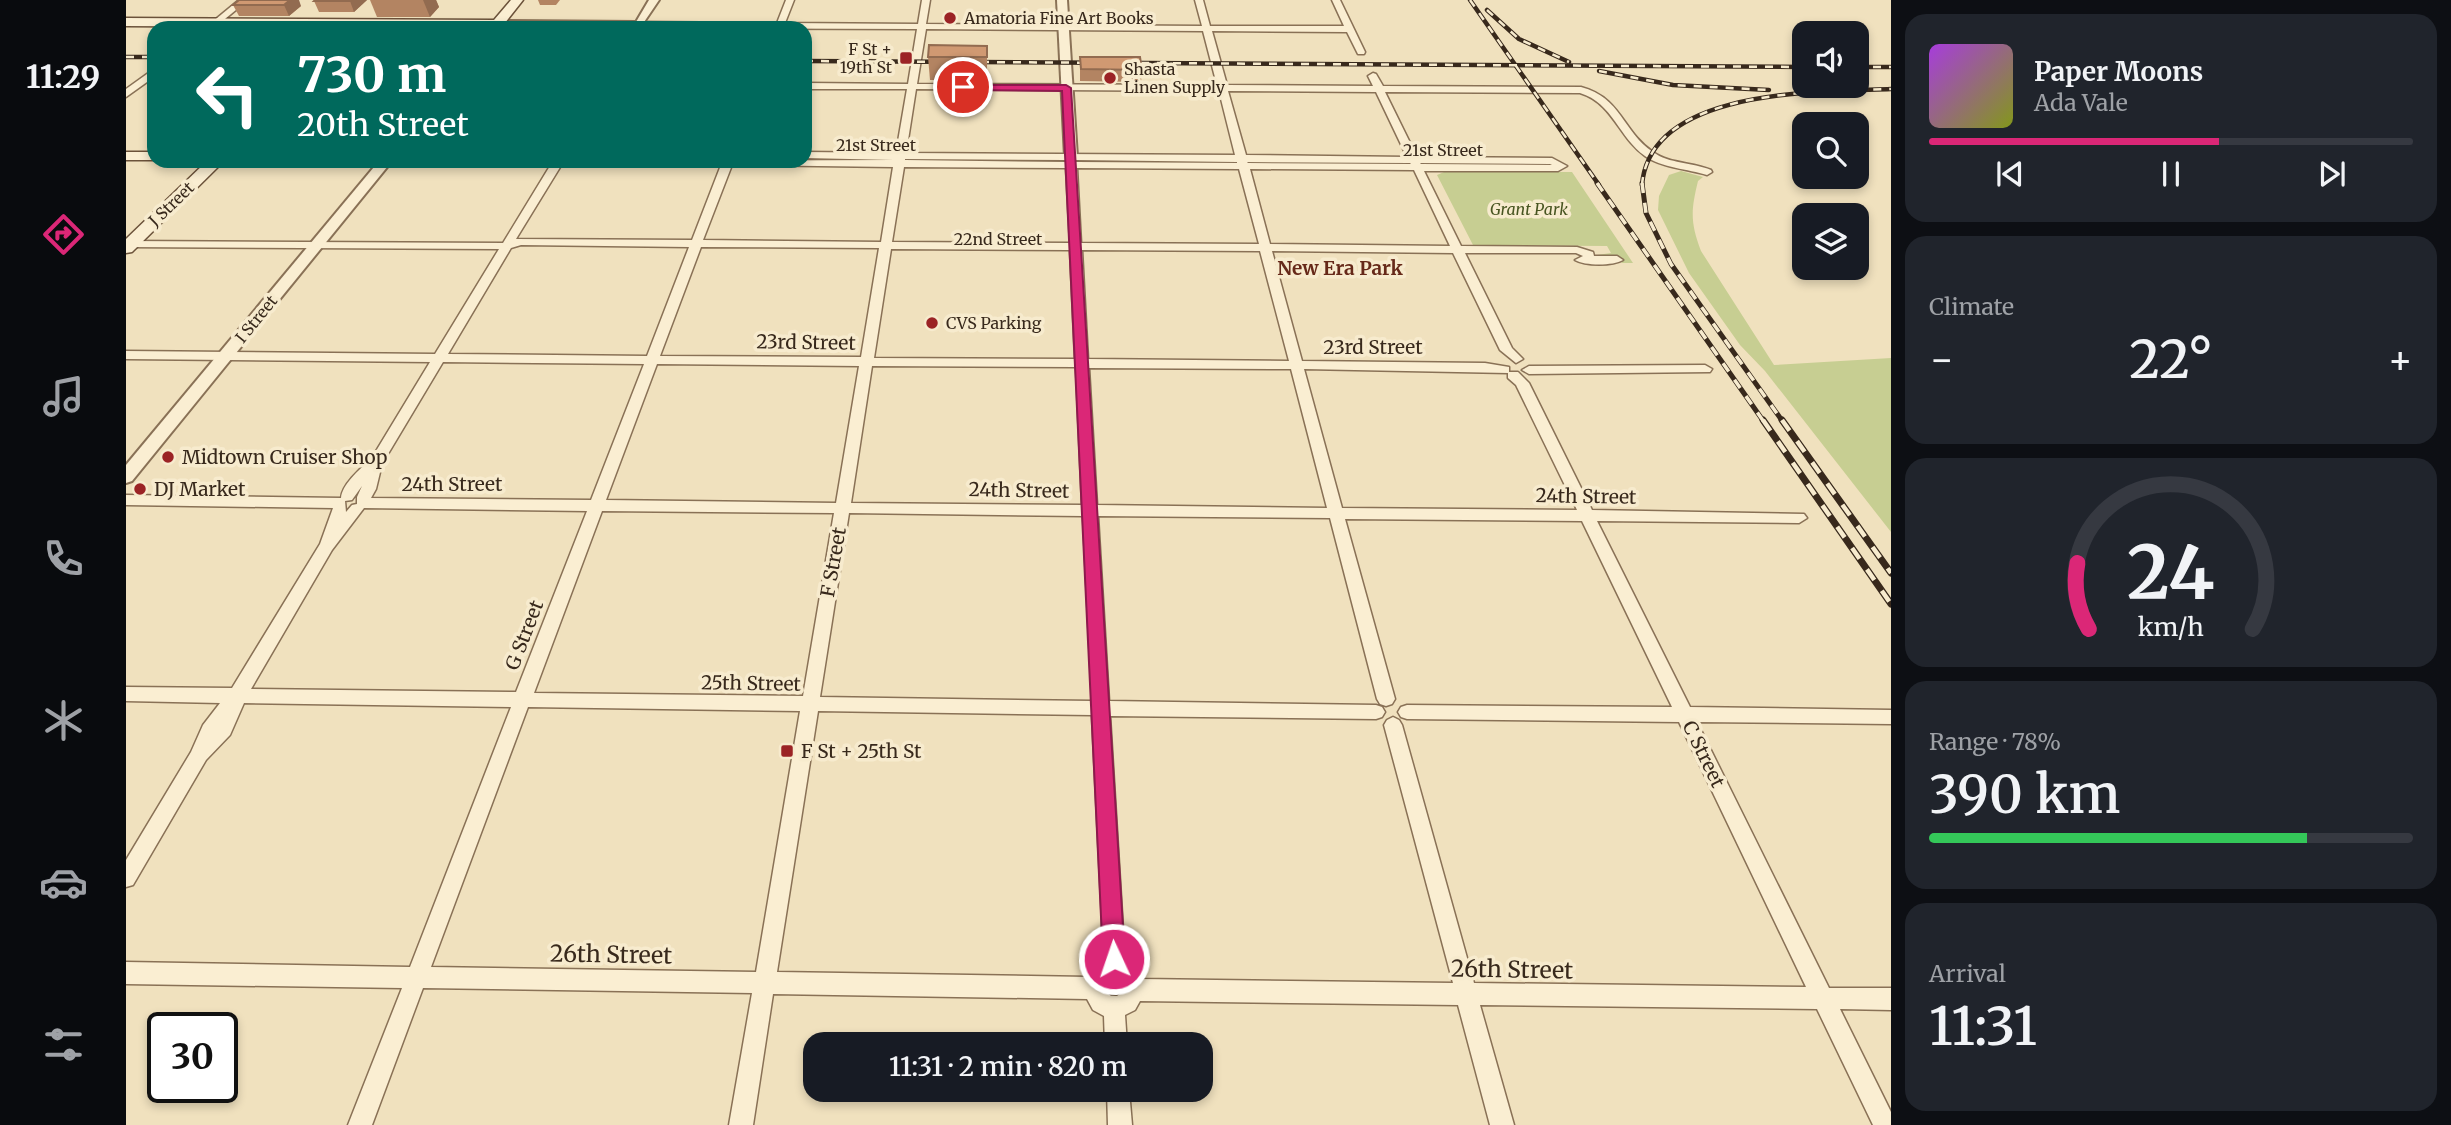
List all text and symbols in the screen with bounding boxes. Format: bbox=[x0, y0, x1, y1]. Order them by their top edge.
place label: Amatoria Fine Art Books bbox=[963, 8, 1154, 28]
marker: Amatoria Fine Art Books bbox=[942, 10, 958, 26]
map controls bbox=[1792, 21, 1869, 280]
button: sound bbox=[1792, 21, 1869, 98]
place label: F St + 19th St bbox=[840, 39, 893, 77]
text: 730 m bbox=[297, 44, 446, 105]
icon: left bbox=[182, 49, 273, 140]
marker: F St + 19th St bbox=[898, 50, 914, 66]
text: Paper Moons bbox=[2034, 55, 2203, 88]
text: 11:29 bbox=[26, 57, 100, 97]
pin bbox=[933, 57, 993, 117]
place label: Shasta Linen Supply bbox=[1124, 59, 1226, 97]
icon: arrive bbox=[944, 68, 982, 106]
marker: Shasta Linen Supply bbox=[1102, 70, 1118, 86]
text: Ada Vale bbox=[2034, 88, 2128, 117]
text: 20th Street bbox=[297, 105, 469, 145]
button: search bbox=[1792, 112, 1869, 189]
street label: 21st Street bbox=[836, 135, 917, 155]
street label: 21st Street bbox=[1403, 140, 1484, 160]
icon: previous bbox=[1991, 155, 2029, 193]
icon: pause bbox=[2152, 155, 2190, 193]
icon: next bbox=[2313, 155, 2351, 193]
street label: J Street bbox=[143, 177, 198, 231]
park label: Grant Park bbox=[1490, 199, 1568, 219]
button: layers bbox=[1792, 203, 1869, 280]
icon: directions bbox=[39, 210, 88, 259]
street label: 22nd Street bbox=[954, 229, 1043, 249]
district label: New Era Park bbox=[1277, 256, 1404, 280]
street label: I Street bbox=[231, 291, 282, 347]
text: Climate bbox=[1929, 292, 2014, 321]
place label: CVS Parking bbox=[946, 313, 1042, 333]
marker: CVS Parking bbox=[924, 315, 940, 331]
text: 22° bbox=[2129, 327, 2213, 392]
street label: 23rd Street bbox=[756, 329, 856, 355]
street label: 23rd Street bbox=[1323, 335, 1423, 359]
text: − bbox=[1929, 336, 1954, 383]
text: + bbox=[2388, 336, 2413, 383]
icon: music bbox=[39, 372, 88, 421]
place label: Midtown Cruiser Shop bbox=[182, 445, 387, 469]
marker: Midtown Cruiser Shop bbox=[160, 449, 176, 465]
street label: 24th Street bbox=[402, 472, 503, 496]
place label: DJ Market bbox=[154, 477, 246, 501]
street label: 24th Street bbox=[968, 477, 1070, 503]
marker: DJ Market bbox=[132, 481, 148, 497]
street label: 24th Street bbox=[1535, 483, 1637, 509]
street label: F Street bbox=[815, 525, 851, 599]
text: 24 bbox=[2127, 527, 2215, 619]
icon: phone bbox=[39, 534, 88, 583]
street label: G Street bbox=[500, 596, 548, 673]
text: km/h bbox=[2138, 610, 2204, 642]
street label: 25th Street bbox=[701, 670, 802, 696]
icon: climate bbox=[39, 696, 88, 745]
street label: C Street bbox=[1678, 717, 1731, 792]
text: Range · 78% bbox=[1929, 727, 2061, 756]
place label: F St + 25th St bbox=[801, 739, 922, 763]
marker: F St + 25th St bbox=[779, 743, 795, 759]
text: 390 km bbox=[1929, 762, 2120, 827]
icon: car bbox=[39, 858, 88, 907]
position arrow bbox=[1077, 922, 1151, 996]
street label: 26th Street bbox=[550, 938, 672, 970]
street label: 26th Street bbox=[1451, 953, 1573, 985]
text: Arrival bbox=[1929, 959, 2006, 988]
text: 11:31 bbox=[1929, 994, 2037, 1059]
speed limit sign: 30 bbox=[147, 1012, 238, 1103]
icon: filters bbox=[39, 1020, 88, 1069]
text: 11:31 · 2 min · 820 m bbox=[889, 1050, 1127, 1083]

